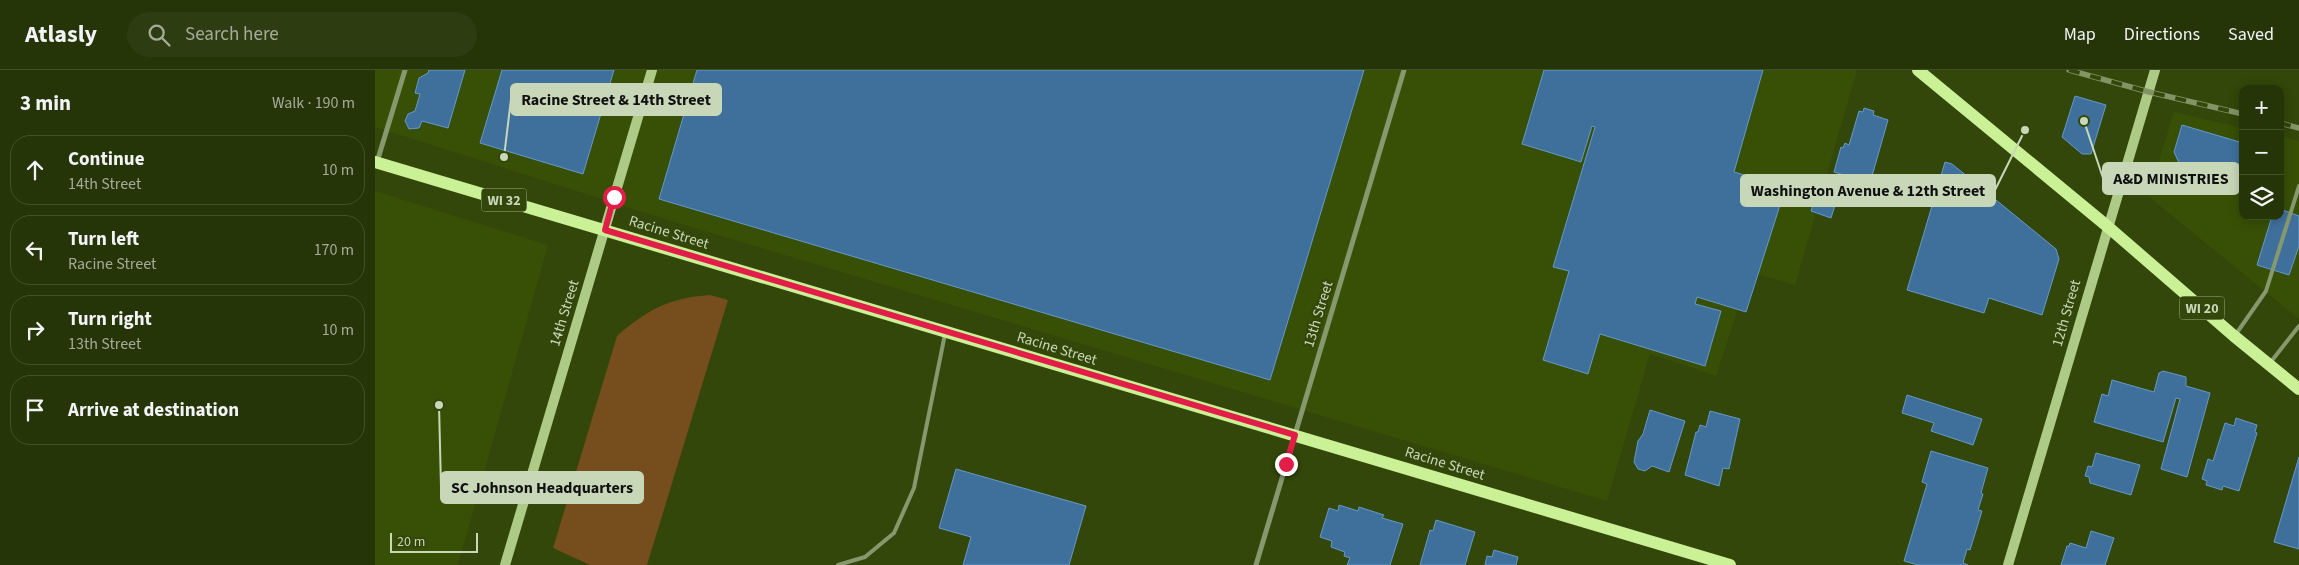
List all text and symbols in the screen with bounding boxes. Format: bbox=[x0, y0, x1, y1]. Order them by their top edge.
search box bbox=[127, 12, 477, 57]
text: Atlasly bbox=[25, 17, 97, 52]
icon: search bbox=[145, 21, 173, 49]
text: Search here bbox=[185, 21, 279, 48]
text: Map bbox=[2064, 22, 2096, 47]
text: Directions bbox=[2124, 22, 2200, 47]
text: Saved bbox=[2228, 22, 2274, 47]
callout: Racine Street & 14th Street bbox=[511, 84, 721, 115]
map controls bbox=[2239, 85, 2284, 220]
button: + bbox=[2239, 85, 2284, 130]
text: 3 min bbox=[20, 88, 71, 118]
text: Racine Street & 14th Street bbox=[521, 89, 711, 111]
text: Walk · 190 m bbox=[272, 92, 355, 114]
button: − bbox=[2239, 130, 2284, 175]
text: Continue bbox=[68, 146, 145, 173]
icon: ahead bbox=[21, 156, 49, 184]
text: 10 m bbox=[322, 159, 354, 181]
callout: A&D MINISTRIES bbox=[2103, 163, 2239, 194]
text: A&D MINISTRIES bbox=[2112, 168, 2229, 190]
text: 14th Street bbox=[68, 173, 141, 195]
callout: Washington Avenue & 12th Street bbox=[1741, 175, 1995, 206]
button: layers bbox=[2239, 175, 2284, 220]
text: Washington Avenue & 12th Street bbox=[1751, 180, 1985, 202]
route start bbox=[603, 186, 626, 209]
road number: WI 32 bbox=[481, 188, 527, 212]
street label: Racine Street bbox=[626, 210, 712, 255]
text: Turn left bbox=[68, 226, 139, 253]
icon: left bbox=[21, 236, 49, 264]
text: 170 m bbox=[314, 239, 354, 261]
text: Racine Street bbox=[68, 253, 156, 275]
street label: 14th Street bbox=[544, 277, 585, 349]
street label: 12th Street bbox=[2047, 277, 2086, 349]
street label: 13th Street bbox=[1298, 278, 1339, 350]
road number: WI 20 bbox=[2179, 297, 2225, 320]
text: Turn right bbox=[68, 306, 152, 333]
icon: right bbox=[21, 316, 49, 344]
text: 10 m bbox=[322, 319, 354, 341]
street label: Racine Street bbox=[1014, 326, 1100, 371]
text: 13th Street bbox=[68, 333, 141, 355]
icon: arrive bbox=[21, 396, 49, 424]
text: Arrive at destination bbox=[68, 397, 239, 424]
street label: Racine Street bbox=[1402, 441, 1488, 486]
route end bbox=[1275, 453, 1298, 476]
callout: SC Johnson Headquarters bbox=[441, 472, 643, 503]
text: SC Johnson Headquarters bbox=[451, 477, 633, 499]
scale bar bbox=[390, 530, 477, 553]
text: 20 m bbox=[397, 532, 425, 552]

